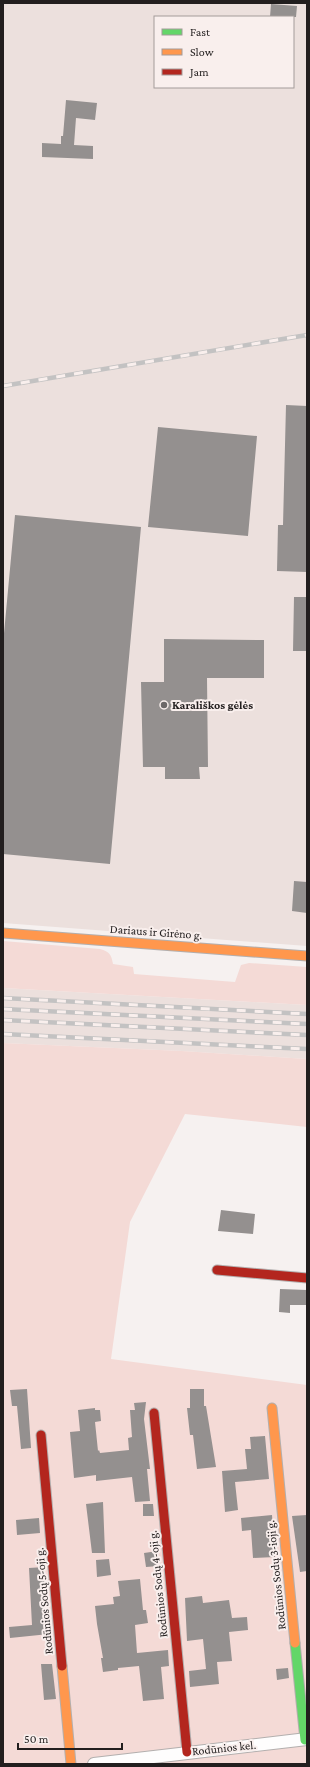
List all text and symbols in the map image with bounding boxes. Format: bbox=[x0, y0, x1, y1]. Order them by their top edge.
legend bbox=[154, 16, 294, 88]
text: Fast bbox=[190, 25, 211, 39]
text: Slow bbox=[190, 45, 214, 59]
text: Jam bbox=[189, 65, 209, 79]
place label: Karališkos gėlės bbox=[172, 698, 253, 712]
marker: Karališkos gėlės bbox=[159, 700, 169, 710]
street label: Dariaus ir Girėno g. bbox=[109, 922, 203, 942]
street label: Rodūnios Sodų 3-ioji g. bbox=[263, 1519, 289, 1630]
street label: Rodūnios Sodų 4-oji g. bbox=[145, 1530, 171, 1638]
street label: Rodūnios Sodų 5-oji g. bbox=[32, 1547, 56, 1655]
scale bar bbox=[18, 1725, 122, 1751]
text: 50 m bbox=[24, 1732, 49, 1746]
street label: Rodūnios kel. bbox=[191, 1738, 257, 1758]

